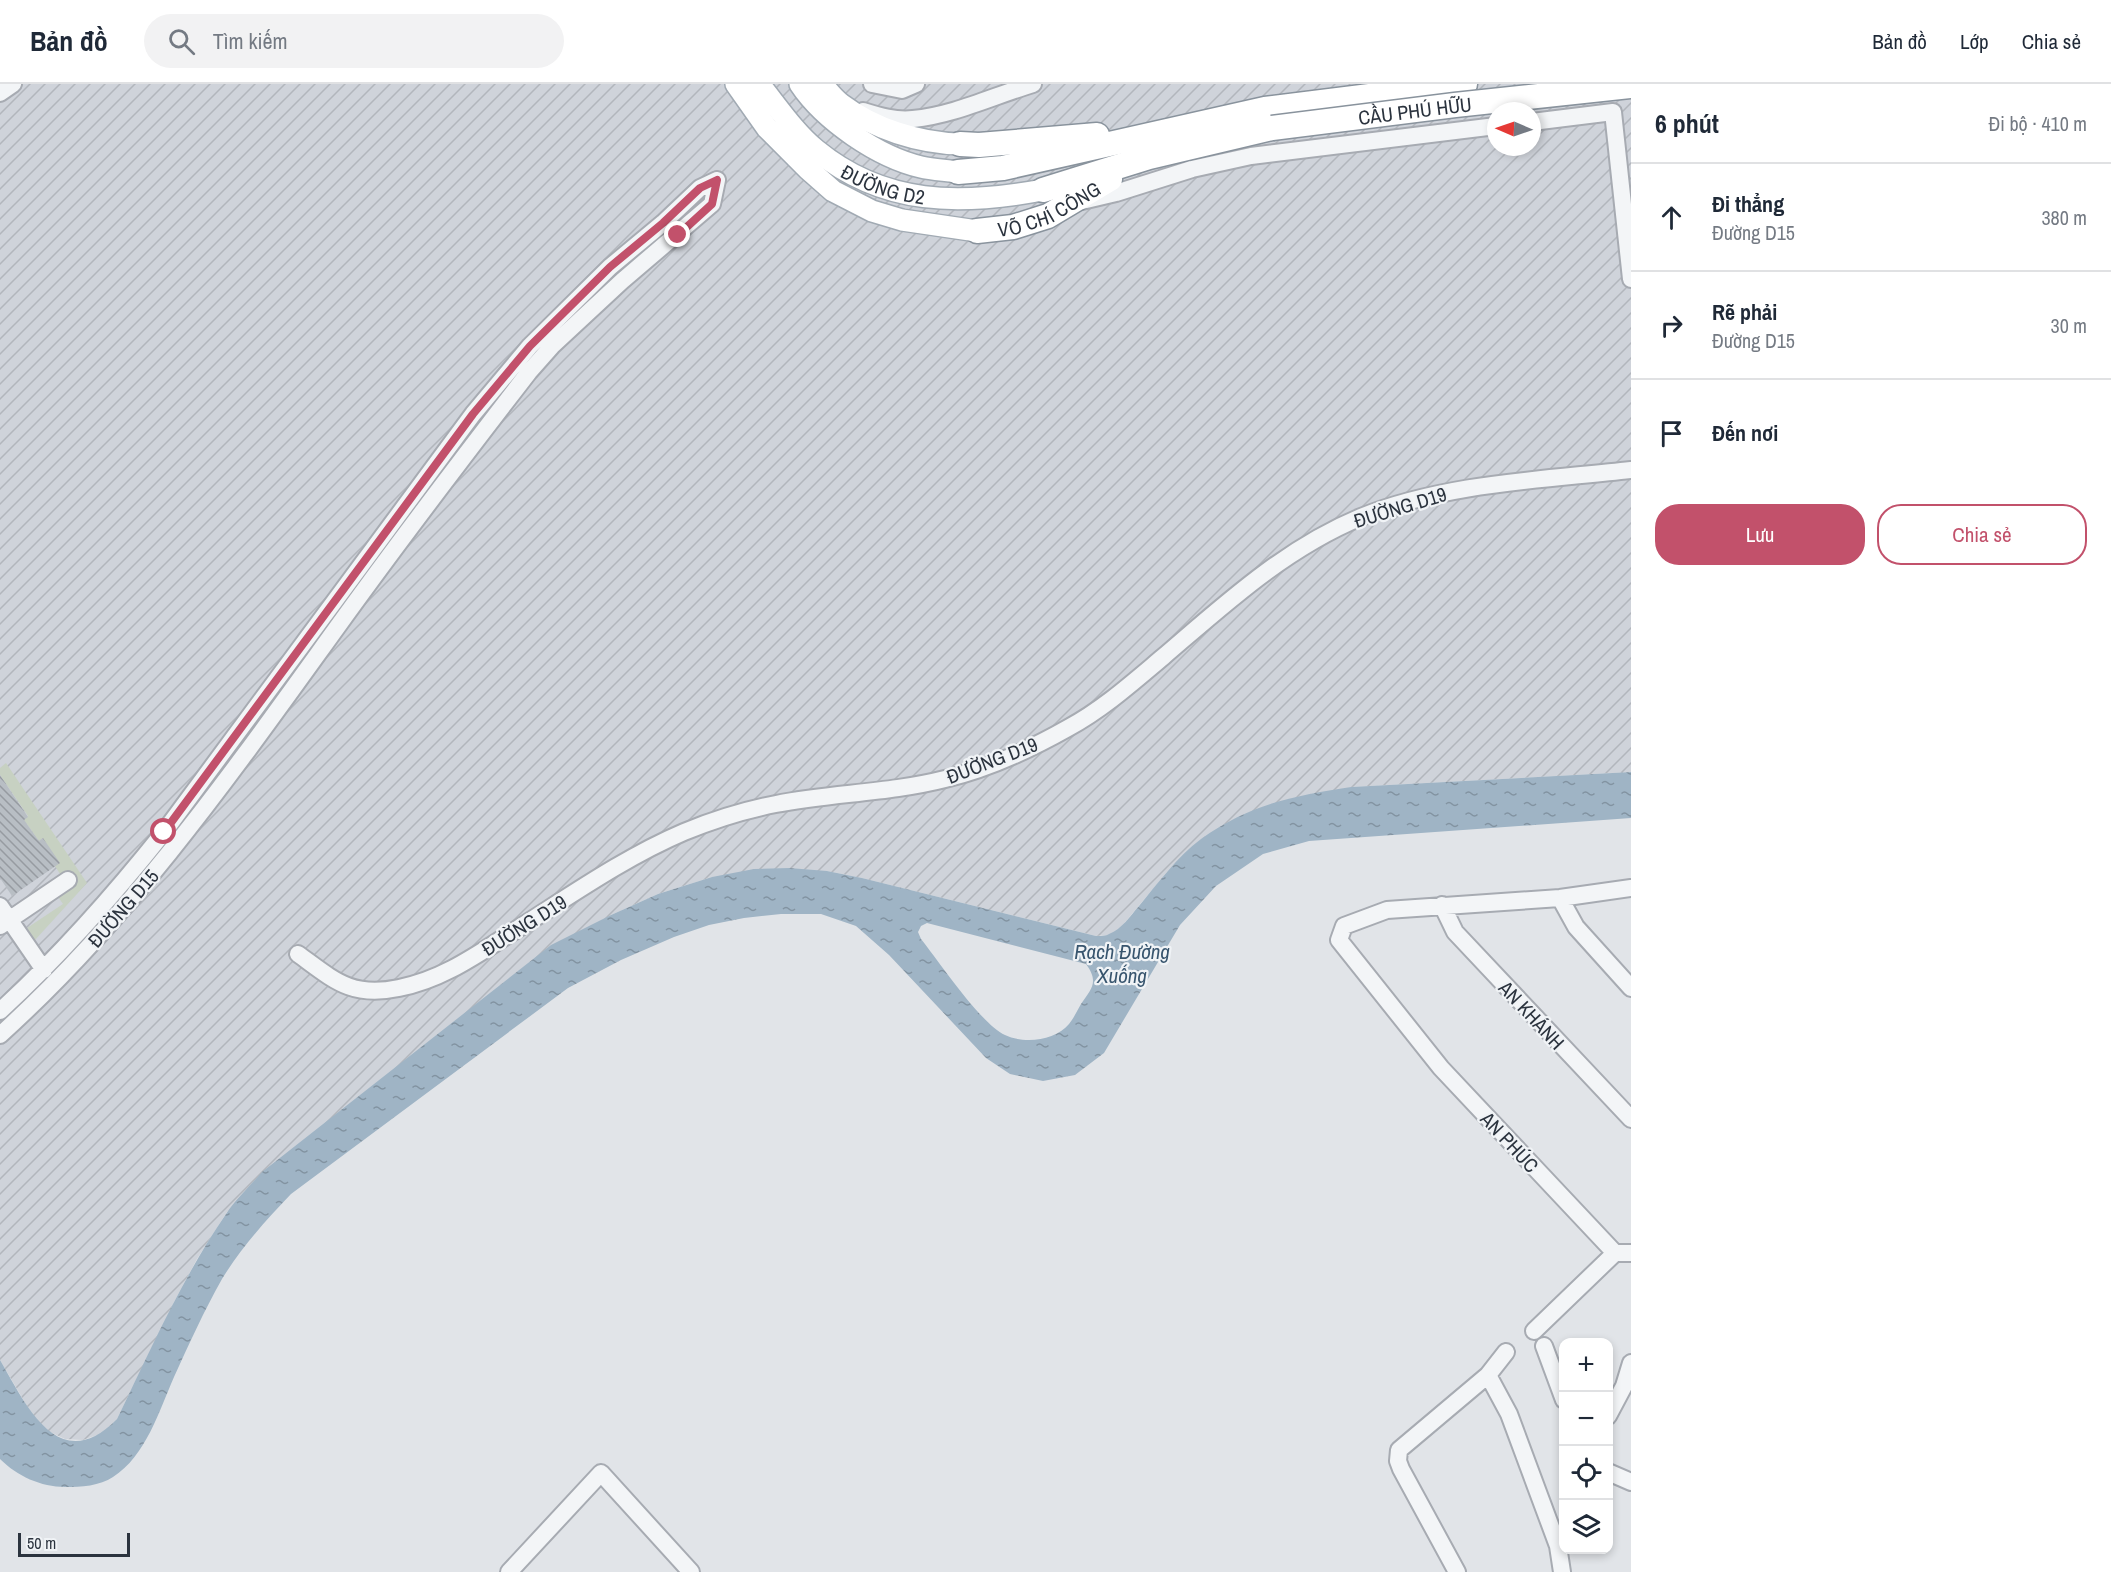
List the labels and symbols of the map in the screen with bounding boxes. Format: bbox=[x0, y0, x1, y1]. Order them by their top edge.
street label: CẦU PHÚ HỮU bbox=[1357, 90, 1473, 131]
north arrow bbox=[1487, 102, 1541, 156]
street label: ĐƯỜNG D2 bbox=[837, 158, 927, 210]
street label: VÕ CHÍ CÔNG bbox=[996, 175, 1105, 242]
route end bbox=[664, 221, 690, 247]
street label: ĐƯỜNG D19 bbox=[1350, 480, 1450, 534]
street label: ĐƯỜNG D19 bbox=[942, 730, 1042, 790]
route start bbox=[150, 818, 176, 844]
street label: ĐƯỜNG D15 bbox=[81, 863, 165, 953]
street label: ĐƯỜNG D19 bbox=[476, 888, 572, 962]
water label: Rạch Đường Xuống bbox=[1074, 937, 1170, 990]
street label: AN KHÁNH bbox=[1493, 974, 1571, 1055]
street label: AN PHÚC bbox=[1474, 1105, 1545, 1178]
scale bar bbox=[18, 1530, 130, 1558]

